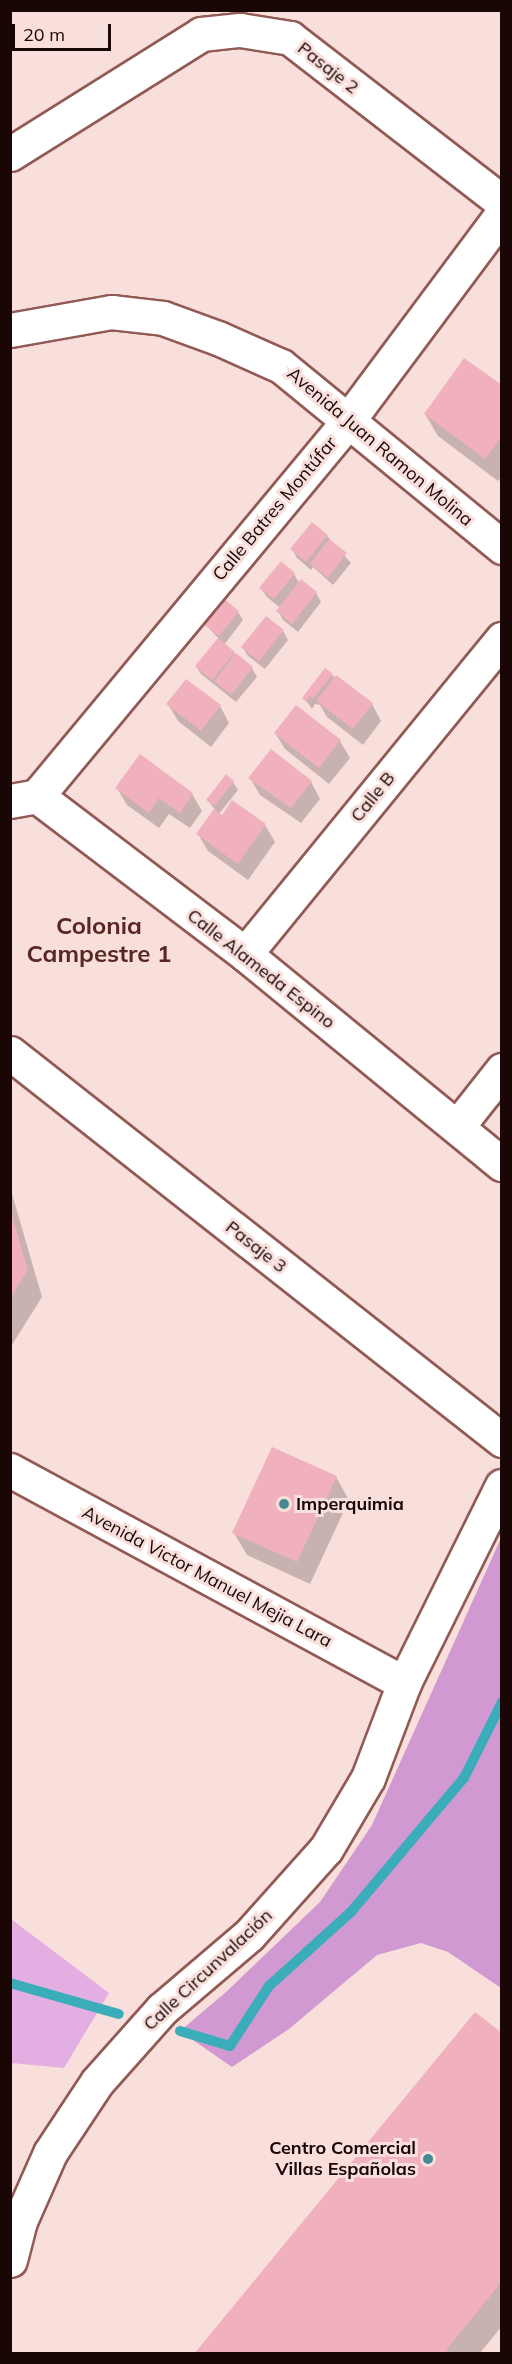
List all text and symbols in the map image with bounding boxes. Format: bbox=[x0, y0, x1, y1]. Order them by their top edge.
scale bar bbox=[15, 12, 114, 50]
text: 20 m bbox=[23, 23, 65, 46]
street label: Pasaje 2 bbox=[293, 38, 363, 98]
street label: Avenida Juan Ramon Molina bbox=[283, 363, 477, 531]
street label: Calle Batres Montúfar bbox=[208, 433, 342, 585]
street label: Calle B bbox=[346, 768, 400, 826]
street label: Calle Alameda Espino bbox=[183, 905, 339, 1033]
district label: Colonia Campestre 1 bbox=[27, 912, 171, 968]
street label: Pasaje 3 bbox=[221, 1217, 291, 1277]
place label: Imperquimia bbox=[296, 1493, 404, 1515]
marker: Imperquimia bbox=[277, 1497, 291, 1511]
street label: Avenida Victor Manuel Mejia Lara bbox=[78, 1502, 336, 1652]
street label: Calle Circunvalación bbox=[139, 1905, 277, 2035]
place label: Centro Comercial Villas Españolas bbox=[269, 2138, 416, 2180]
marker: Centro Comercial Villas Españolas bbox=[421, 2152, 435, 2166]

